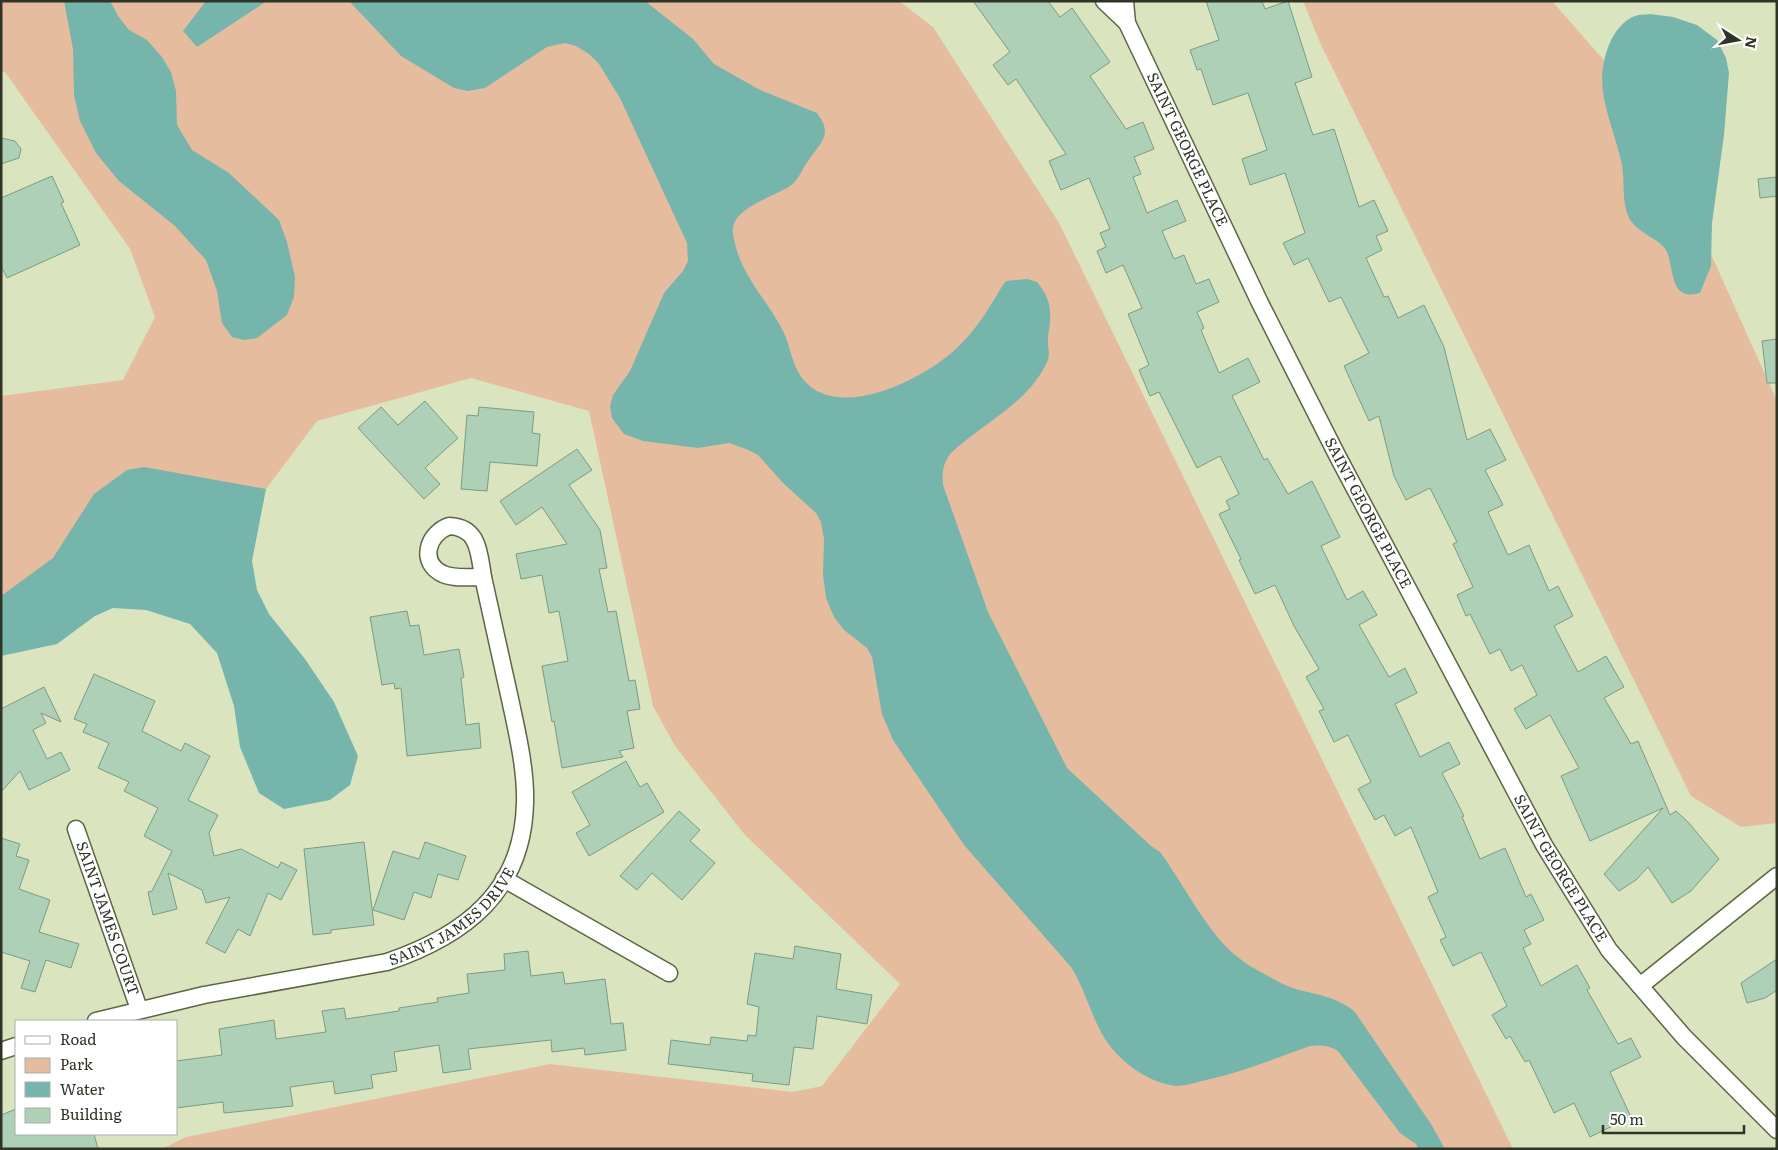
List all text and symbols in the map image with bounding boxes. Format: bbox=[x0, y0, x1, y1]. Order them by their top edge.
north arrow bbox=[1713, 15, 1763, 65]
text: N bbox=[1741, 35, 1763, 51]
street label: SAINT GEORGE PLACE bbox=[1142, 68, 1235, 230]
street label: SAINT GEORGE PLACE bbox=[1320, 433, 1419, 592]
street label: SAINT GEORGE PLACE bbox=[1509, 790, 1614, 946]
street label: SAINT JAMES COURT bbox=[71, 838, 146, 998]
street label: SAINT JAMES DRIVE bbox=[385, 862, 519, 971]
legend bbox=[15, 1020, 178, 1135]
text: Road bbox=[60, 1027, 96, 1050]
text: Park bbox=[60, 1052, 94, 1075]
text: Water bbox=[60, 1077, 105, 1100]
text: Building bbox=[60, 1102, 122, 1125]
scale bar bbox=[1603, 1102, 1744, 1134]
text: 50 m bbox=[1610, 1107, 1644, 1130]

